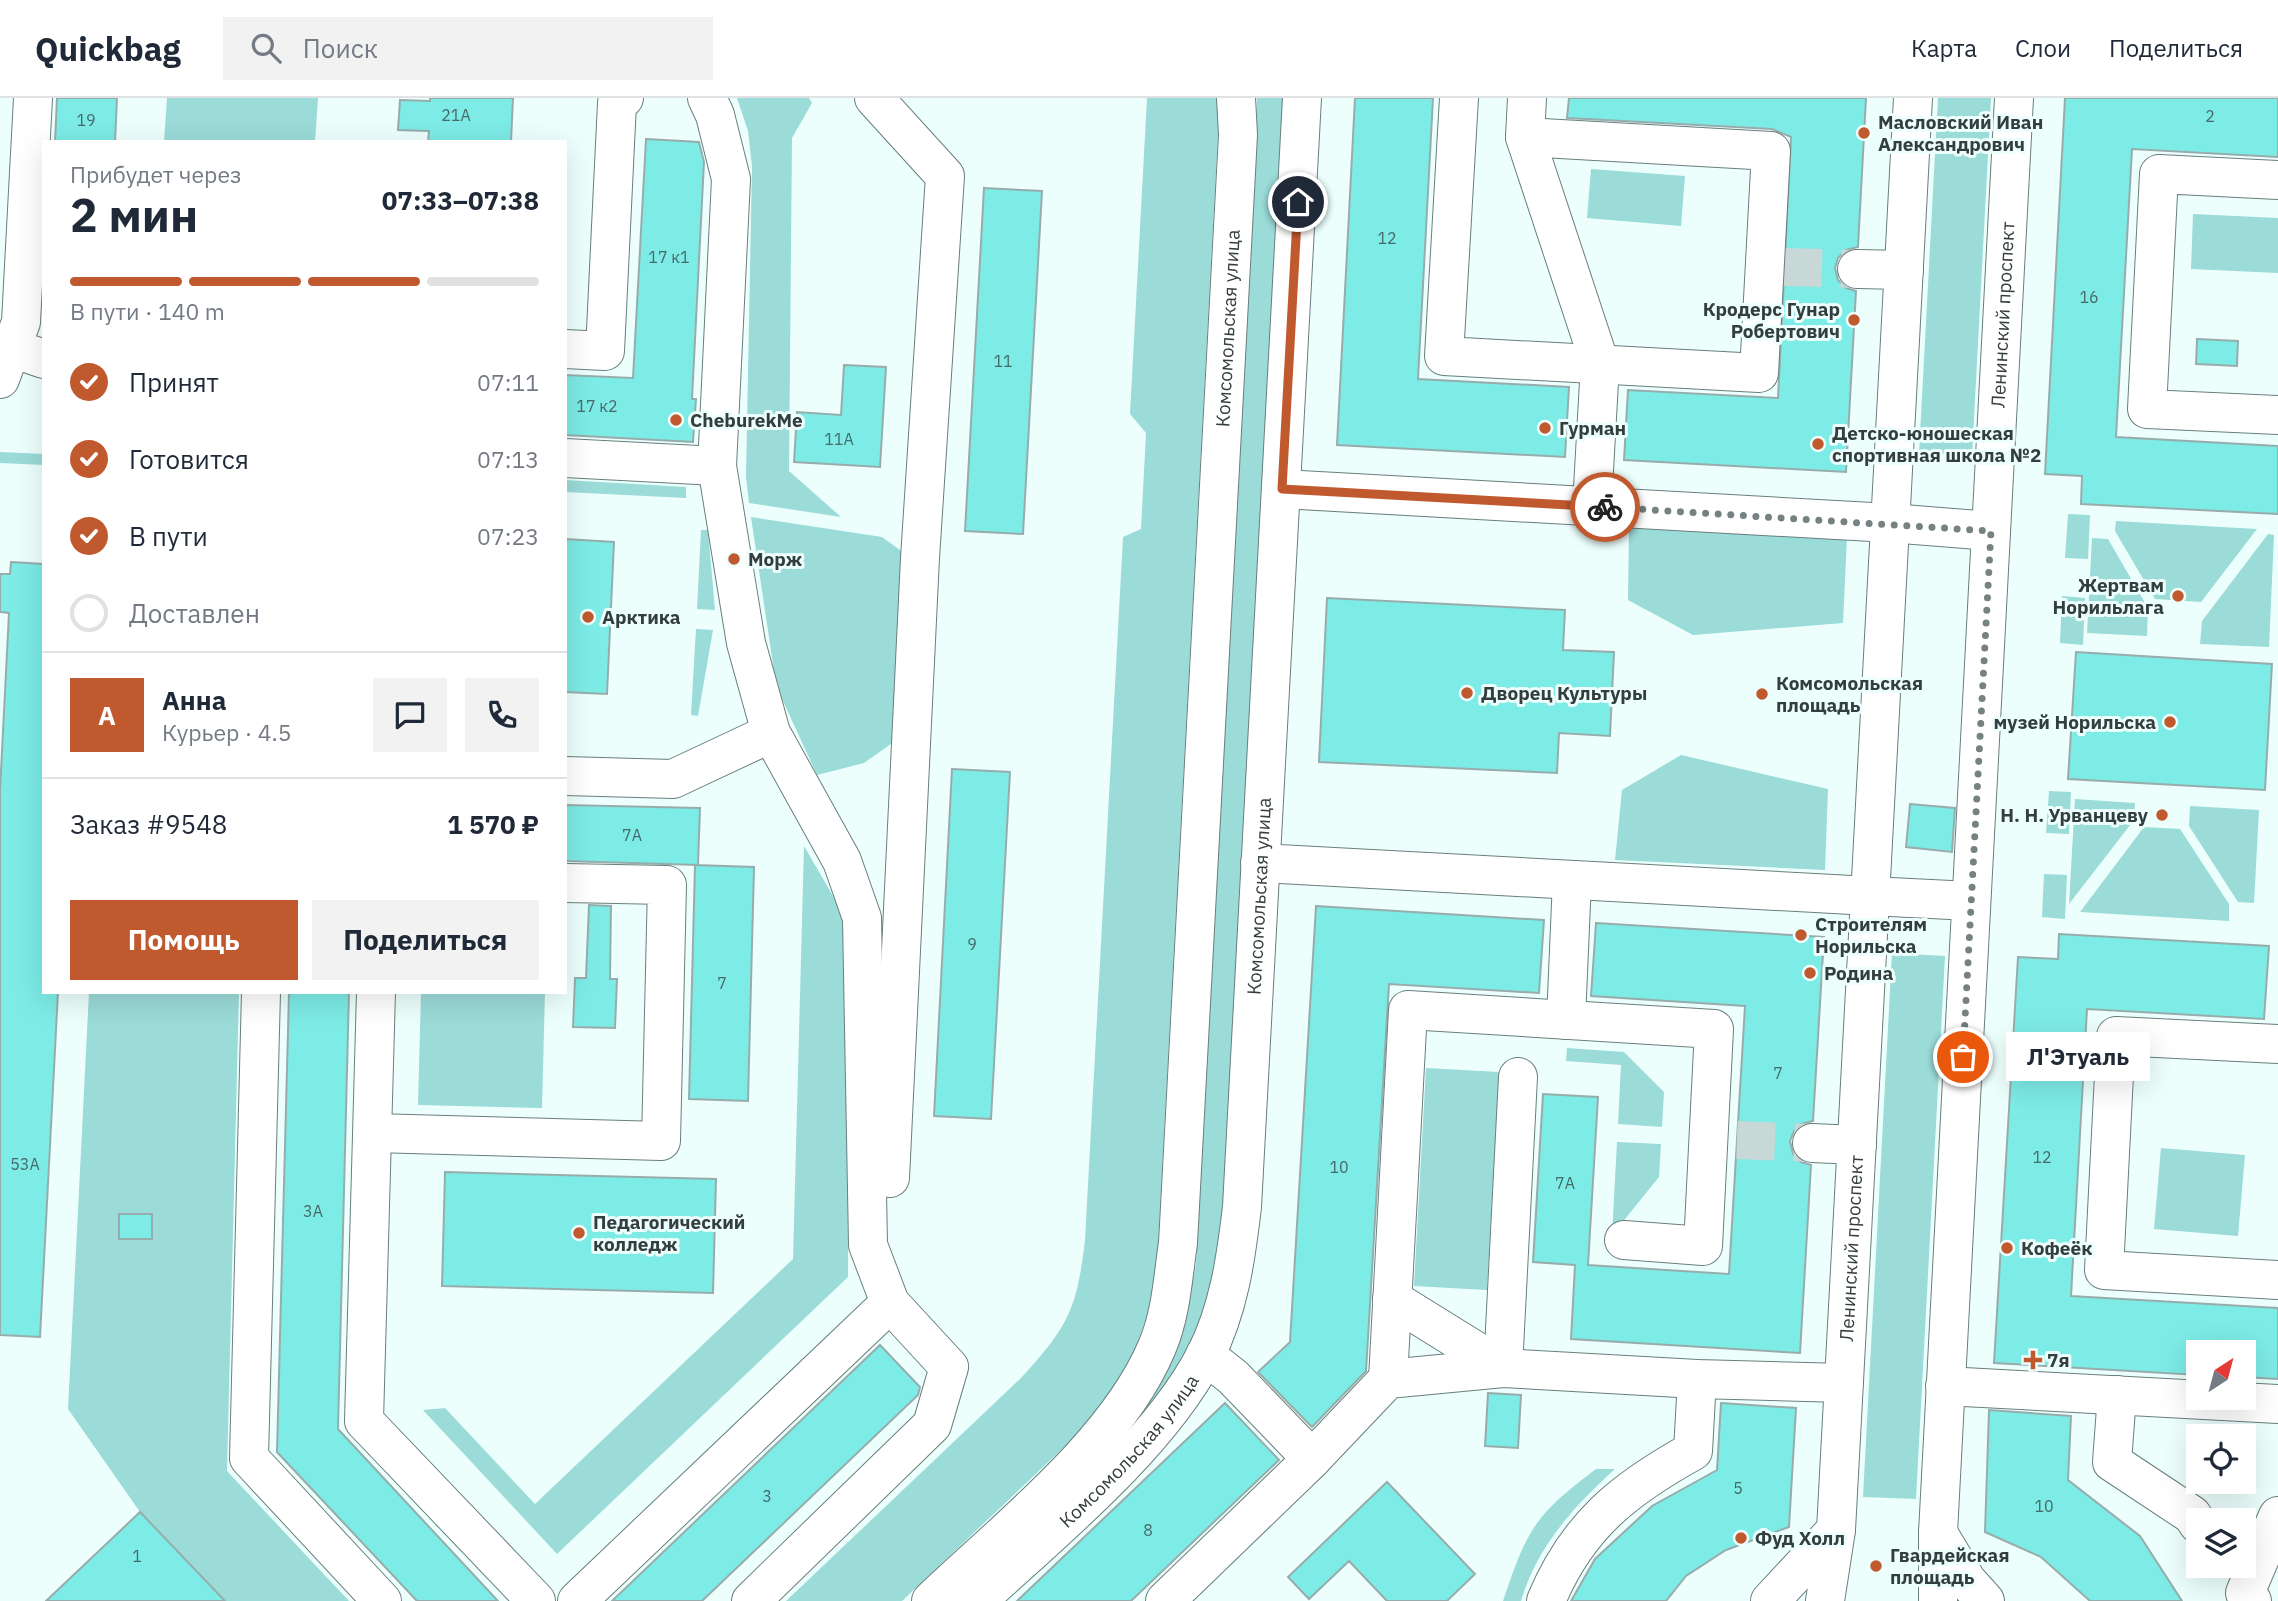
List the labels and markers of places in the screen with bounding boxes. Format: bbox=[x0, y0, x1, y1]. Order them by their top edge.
place label: Масловский Иван Александрович bbox=[1878, 110, 2043, 156]
marker: Масловский Иван Александрович bbox=[1856, 125, 1872, 141]
pin bbox=[1268, 172, 1328, 232]
place label: Кродерс Гунар Робертович bbox=[1703, 297, 1840, 343]
marker: Кродерс Гунар Робертович bbox=[1846, 312, 1862, 328]
place label: CheburekMe bbox=[690, 408, 803, 432]
marker: CheburekMe bbox=[668, 412, 684, 428]
place label: Гурман bbox=[1559, 416, 1626, 440]
marker: Гурман bbox=[1537, 420, 1553, 436]
place label: Детско-юношеская спортивная школа №2 bbox=[1832, 421, 2041, 467]
marker: Детско-юношеская спортивная школа №2 bbox=[1810, 436, 1826, 452]
place label: Морж bbox=[748, 547, 802, 571]
marker: Морж bbox=[726, 551, 742, 567]
place label: Жертвам Норильлага bbox=[2053, 573, 2164, 619]
marker: Жертвам Норильлага bbox=[2170, 588, 2186, 604]
place label: Арктика bbox=[602, 605, 681, 629]
marker: Арктика bbox=[580, 609, 596, 625]
place label: Комсомольская площадь bbox=[1776, 671, 1923, 717]
place label: Дворец Культуры bbox=[1481, 681, 1647, 705]
marker: Дворец Культуры bbox=[1459, 685, 1475, 701]
marker: Комсомольская площадь bbox=[1754, 686, 1770, 702]
place label: музей Норильска bbox=[1994, 710, 2156, 734]
marker: музей Норильска bbox=[2162, 714, 2178, 730]
place label: Н. Н. Урванцеву bbox=[2000, 803, 2149, 827]
marker: Н. Н. Урванцеву bbox=[2154, 807, 2170, 823]
place label: Строителям Норильска bbox=[1815, 912, 1927, 958]
marker: Строителям Норильска bbox=[1793, 927, 1809, 943]
place label: Родина bbox=[1824, 961, 1893, 985]
marker: Родина bbox=[1802, 965, 1818, 981]
pin bbox=[1933, 1027, 1993, 1087]
callout: Л'Этуаль bbox=[2005, 1032, 2148, 1082]
place label: Педагогический колледж bbox=[593, 1210, 746, 1256]
marker: Педагогический колледж bbox=[571, 1225, 587, 1241]
place label: Кофеёк bbox=[2021, 1236, 2092, 1260]
marker: Кофеёк bbox=[1999, 1240, 2015, 1256]
place label: 7я bbox=[2047, 1348, 2070, 1372]
marker: 7я bbox=[2025, 1352, 2041, 1368]
place label: Фуд Холл bbox=[1755, 1526, 1845, 1550]
marker: Фуд Холл bbox=[1733, 1530, 1749, 1546]
place label: Гвардейская площадь bbox=[1890, 1543, 2010, 1589]
marker: Гвардейская площадь bbox=[1868, 1558, 1884, 1574]

